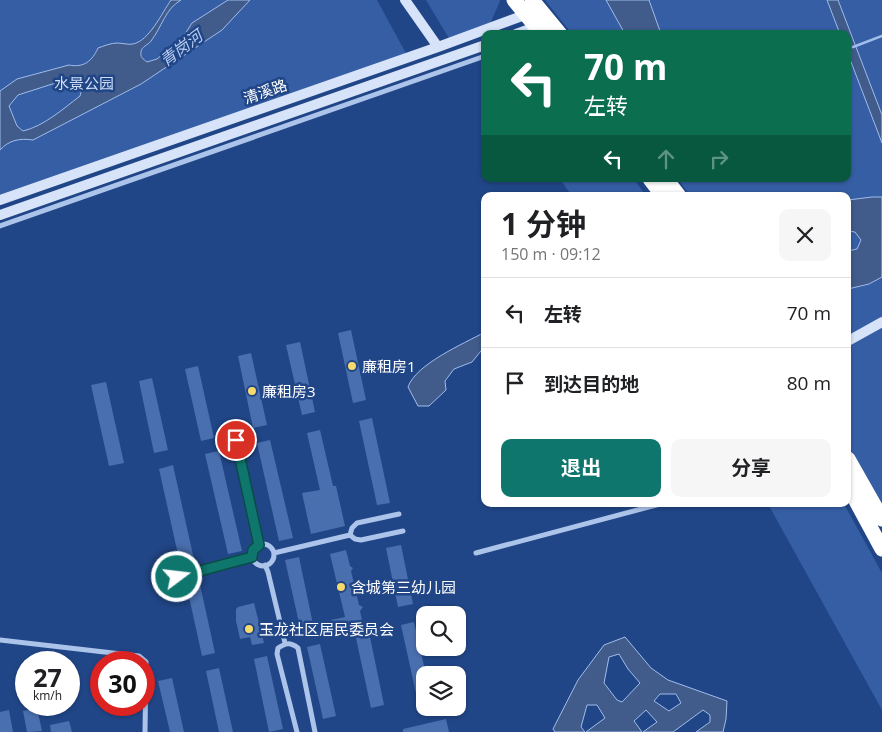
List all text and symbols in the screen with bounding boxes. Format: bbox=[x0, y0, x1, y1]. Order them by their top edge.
water label: 青岗河 bbox=[155, 23, 209, 71]
text: 70 m bbox=[584, 43, 667, 90]
icon: left bbox=[501, 50, 566, 115]
park label: 水景公园 bbox=[54, 73, 114, 93]
street label: 清溪路 bbox=[240, 74, 290, 108]
text: 左转 bbox=[584, 90, 628, 120]
icon: left bbox=[599, 145, 627, 173]
icon: ahead bbox=[652, 145, 680, 173]
icon: right bbox=[705, 145, 733, 173]
text: 1 分钟 bbox=[501, 203, 586, 244]
button: close bbox=[779, 209, 831, 261]
text: 150 m · 09:12 bbox=[501, 243, 601, 265]
icon: left bbox=[501, 299, 529, 327]
text: 70 m bbox=[787, 300, 831, 326]
text: 左转 bbox=[544, 301, 582, 327]
place label: 廉租房1 bbox=[362, 356, 416, 376]
marker: 廉租房1 bbox=[346, 360, 358, 372]
icon: arrive bbox=[501, 369, 529, 397]
text: 80 m bbox=[787, 370, 831, 396]
text: 到达目的地 bbox=[544, 371, 639, 397]
place label: 廉租房3 bbox=[262, 381, 316, 401]
marker: 廉租房3 bbox=[246, 385, 258, 397]
pin bbox=[215, 419, 257, 461]
icon: arrive bbox=[222, 426, 250, 454]
button: 退出 bbox=[501, 439, 661, 497]
button: 分享 bbox=[671, 439, 831, 497]
position arrow bbox=[150, 550, 202, 602]
place label: 含城第三幼儿园 bbox=[351, 577, 456, 597]
marker: 含城第三幼儿园 bbox=[335, 581, 347, 593]
map controls bbox=[416, 606, 466, 716]
button: search bbox=[416, 606, 466, 656]
place label: 玉龙社区居民委员会 bbox=[259, 619, 394, 639]
marker: 玉龙社区居民委员会 bbox=[243, 623, 255, 635]
speed limit sign: 30 bbox=[90, 651, 155, 716]
text: 27 bbox=[33, 660, 62, 694]
button: layers bbox=[416, 666, 466, 716]
text: km/h bbox=[33, 687, 62, 704]

